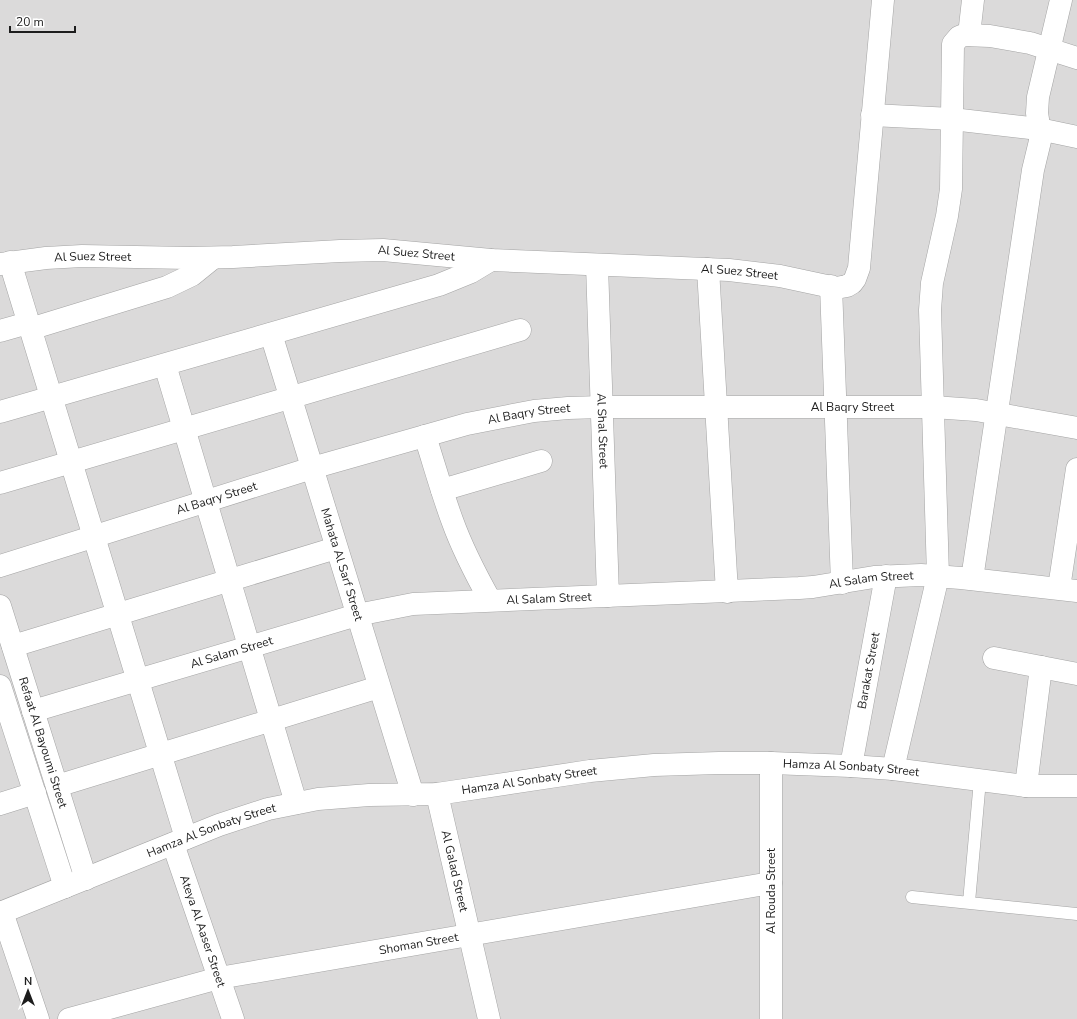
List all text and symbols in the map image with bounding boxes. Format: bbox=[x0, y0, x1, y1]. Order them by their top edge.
scale bar bbox=[10, 8, 75, 34]
text: 20 m bbox=[16, 14, 44, 30]
street label: Al Suez Street bbox=[377, 242, 456, 265]
street label: Al Suez Street bbox=[53, 248, 132, 266]
street label: Al Suez Street bbox=[701, 261, 780, 284]
street label: Al Shal Street bbox=[593, 393, 612, 470]
street label: Al Baqry Street bbox=[811, 399, 895, 415]
street label: Al Baqry Street bbox=[486, 400, 571, 428]
street label: Al Baqry Street bbox=[174, 478, 260, 518]
street label: Mahata Al Sarf Street bbox=[317, 506, 367, 623]
street label: Al Salam Street bbox=[828, 567, 915, 592]
street label: Al Salam Street bbox=[506, 589, 593, 608]
street label: Barakat Street bbox=[854, 630, 884, 710]
street label: Al Salam Street bbox=[188, 632, 275, 672]
street label: Refaat Al Bayoumi Street bbox=[15, 675, 71, 811]
street label: Hamza Al Sonbaty Street bbox=[783, 755, 921, 780]
street label: Hamza Al Sonbaty Street bbox=[460, 762, 598, 798]
street label: Hamza Al Sonbaty Street bbox=[144, 799, 278, 861]
street label: Al Galad Street bbox=[438, 829, 472, 914]
street label: Al Rouda Street bbox=[763, 847, 779, 934]
street label: Ateya Al Aaser Street bbox=[176, 873, 230, 990]
street label: Shoman Street bbox=[378, 929, 460, 958]
north arrow bbox=[8, 971, 48, 1011]
text: N bbox=[24, 974, 32, 989]

